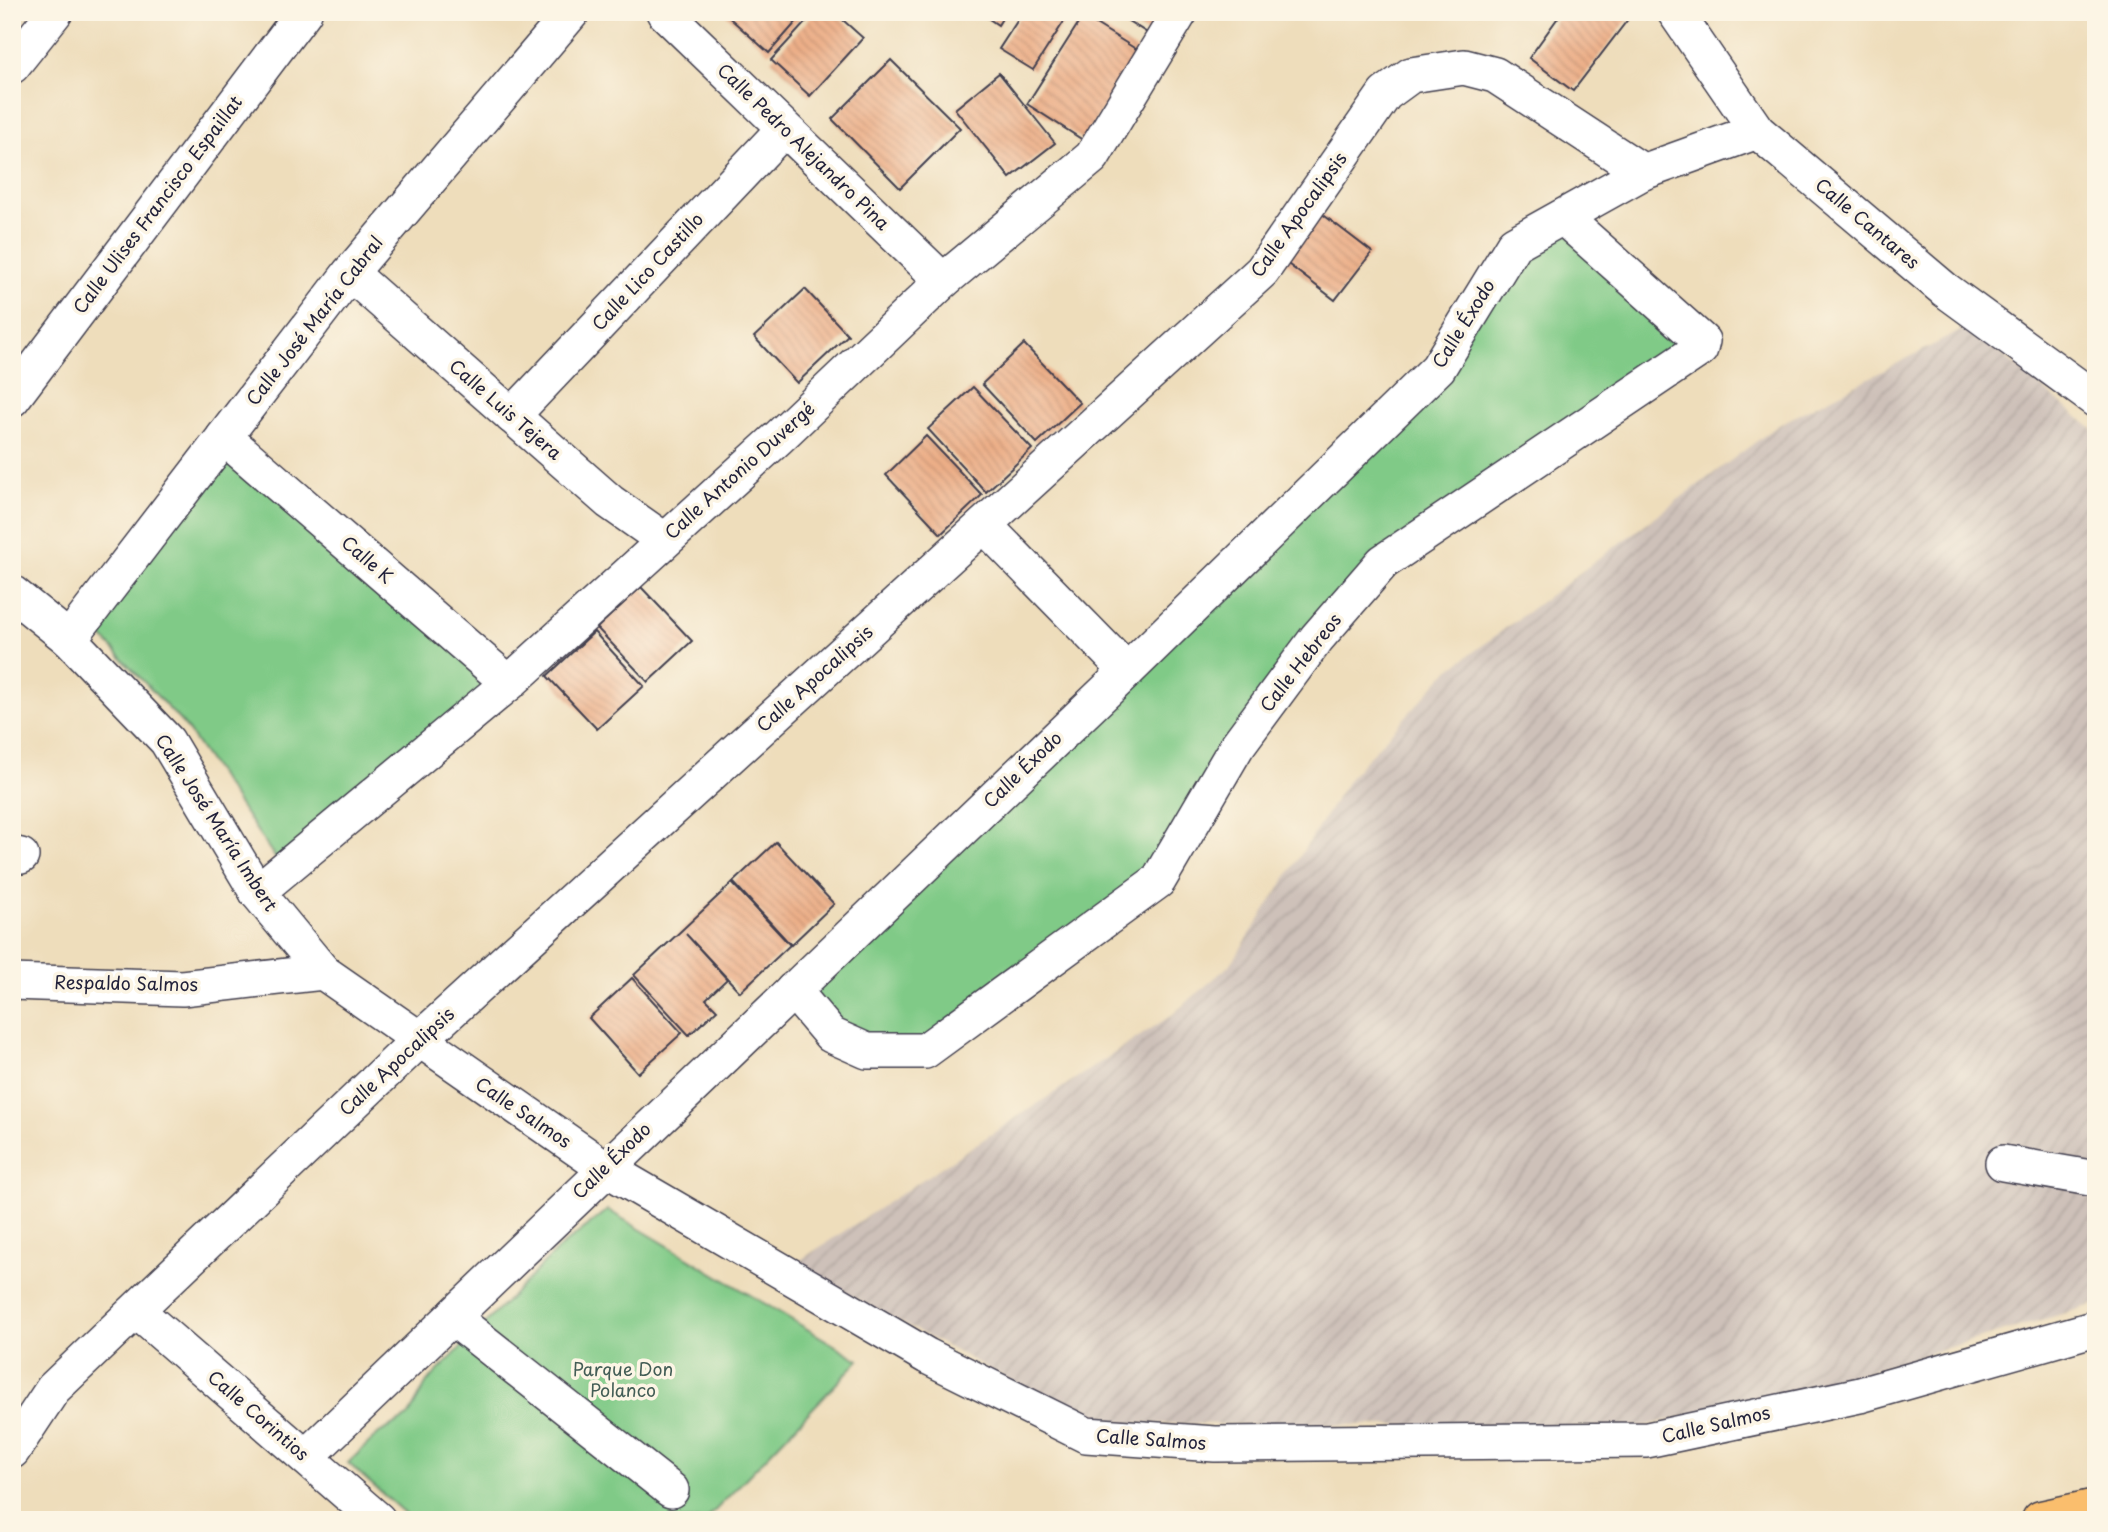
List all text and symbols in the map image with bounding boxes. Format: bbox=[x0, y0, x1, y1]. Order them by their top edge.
street label: Calle Pedro Alejandro Pina bbox=[712, 56, 897, 236]
street label: Calle Ulises Francisco Espaillat bbox=[66, 89, 248, 319]
street label: Calle Apocalipsis bbox=[1243, 146, 1352, 282]
street label: Calle Cantares bbox=[1810, 171, 1926, 275]
street label: Calle Lico Castillo bbox=[585, 206, 709, 336]
street label: Calle José María Cabral bbox=[239, 230, 389, 411]
street label: Calle Éxodo bbox=[1425, 273, 1501, 373]
street label: Calle Luis Tejera bbox=[444, 352, 568, 465]
street label: Calle Antonio Duvergé bbox=[658, 395, 820, 545]
street label: Calle K bbox=[336, 529, 400, 589]
street label: Calle Hebreos bbox=[1253, 607, 1347, 717]
street label: Calle Apocalipsis bbox=[750, 618, 878, 738]
street label: Calle Éxodo bbox=[976, 724, 1067, 814]
street label: Calle José María Imbert bbox=[150, 728, 285, 916]
street label: Respaldo Salmos bbox=[54, 968, 198, 997]
street label: Calle Apocalipsis bbox=[332, 1000, 460, 1121]
street label: Calle Salmos bbox=[471, 1070, 577, 1154]
street label: Calle Éxodo bbox=[565, 1115, 656, 1205]
park label: Parque Don Polanco bbox=[573, 1355, 673, 1403]
street label: Calle Corintios bbox=[202, 1363, 316, 1467]
street label: Calle Salmos bbox=[1659, 1398, 1773, 1449]
street label: Calle Salmos bbox=[1095, 1421, 1207, 1456]

